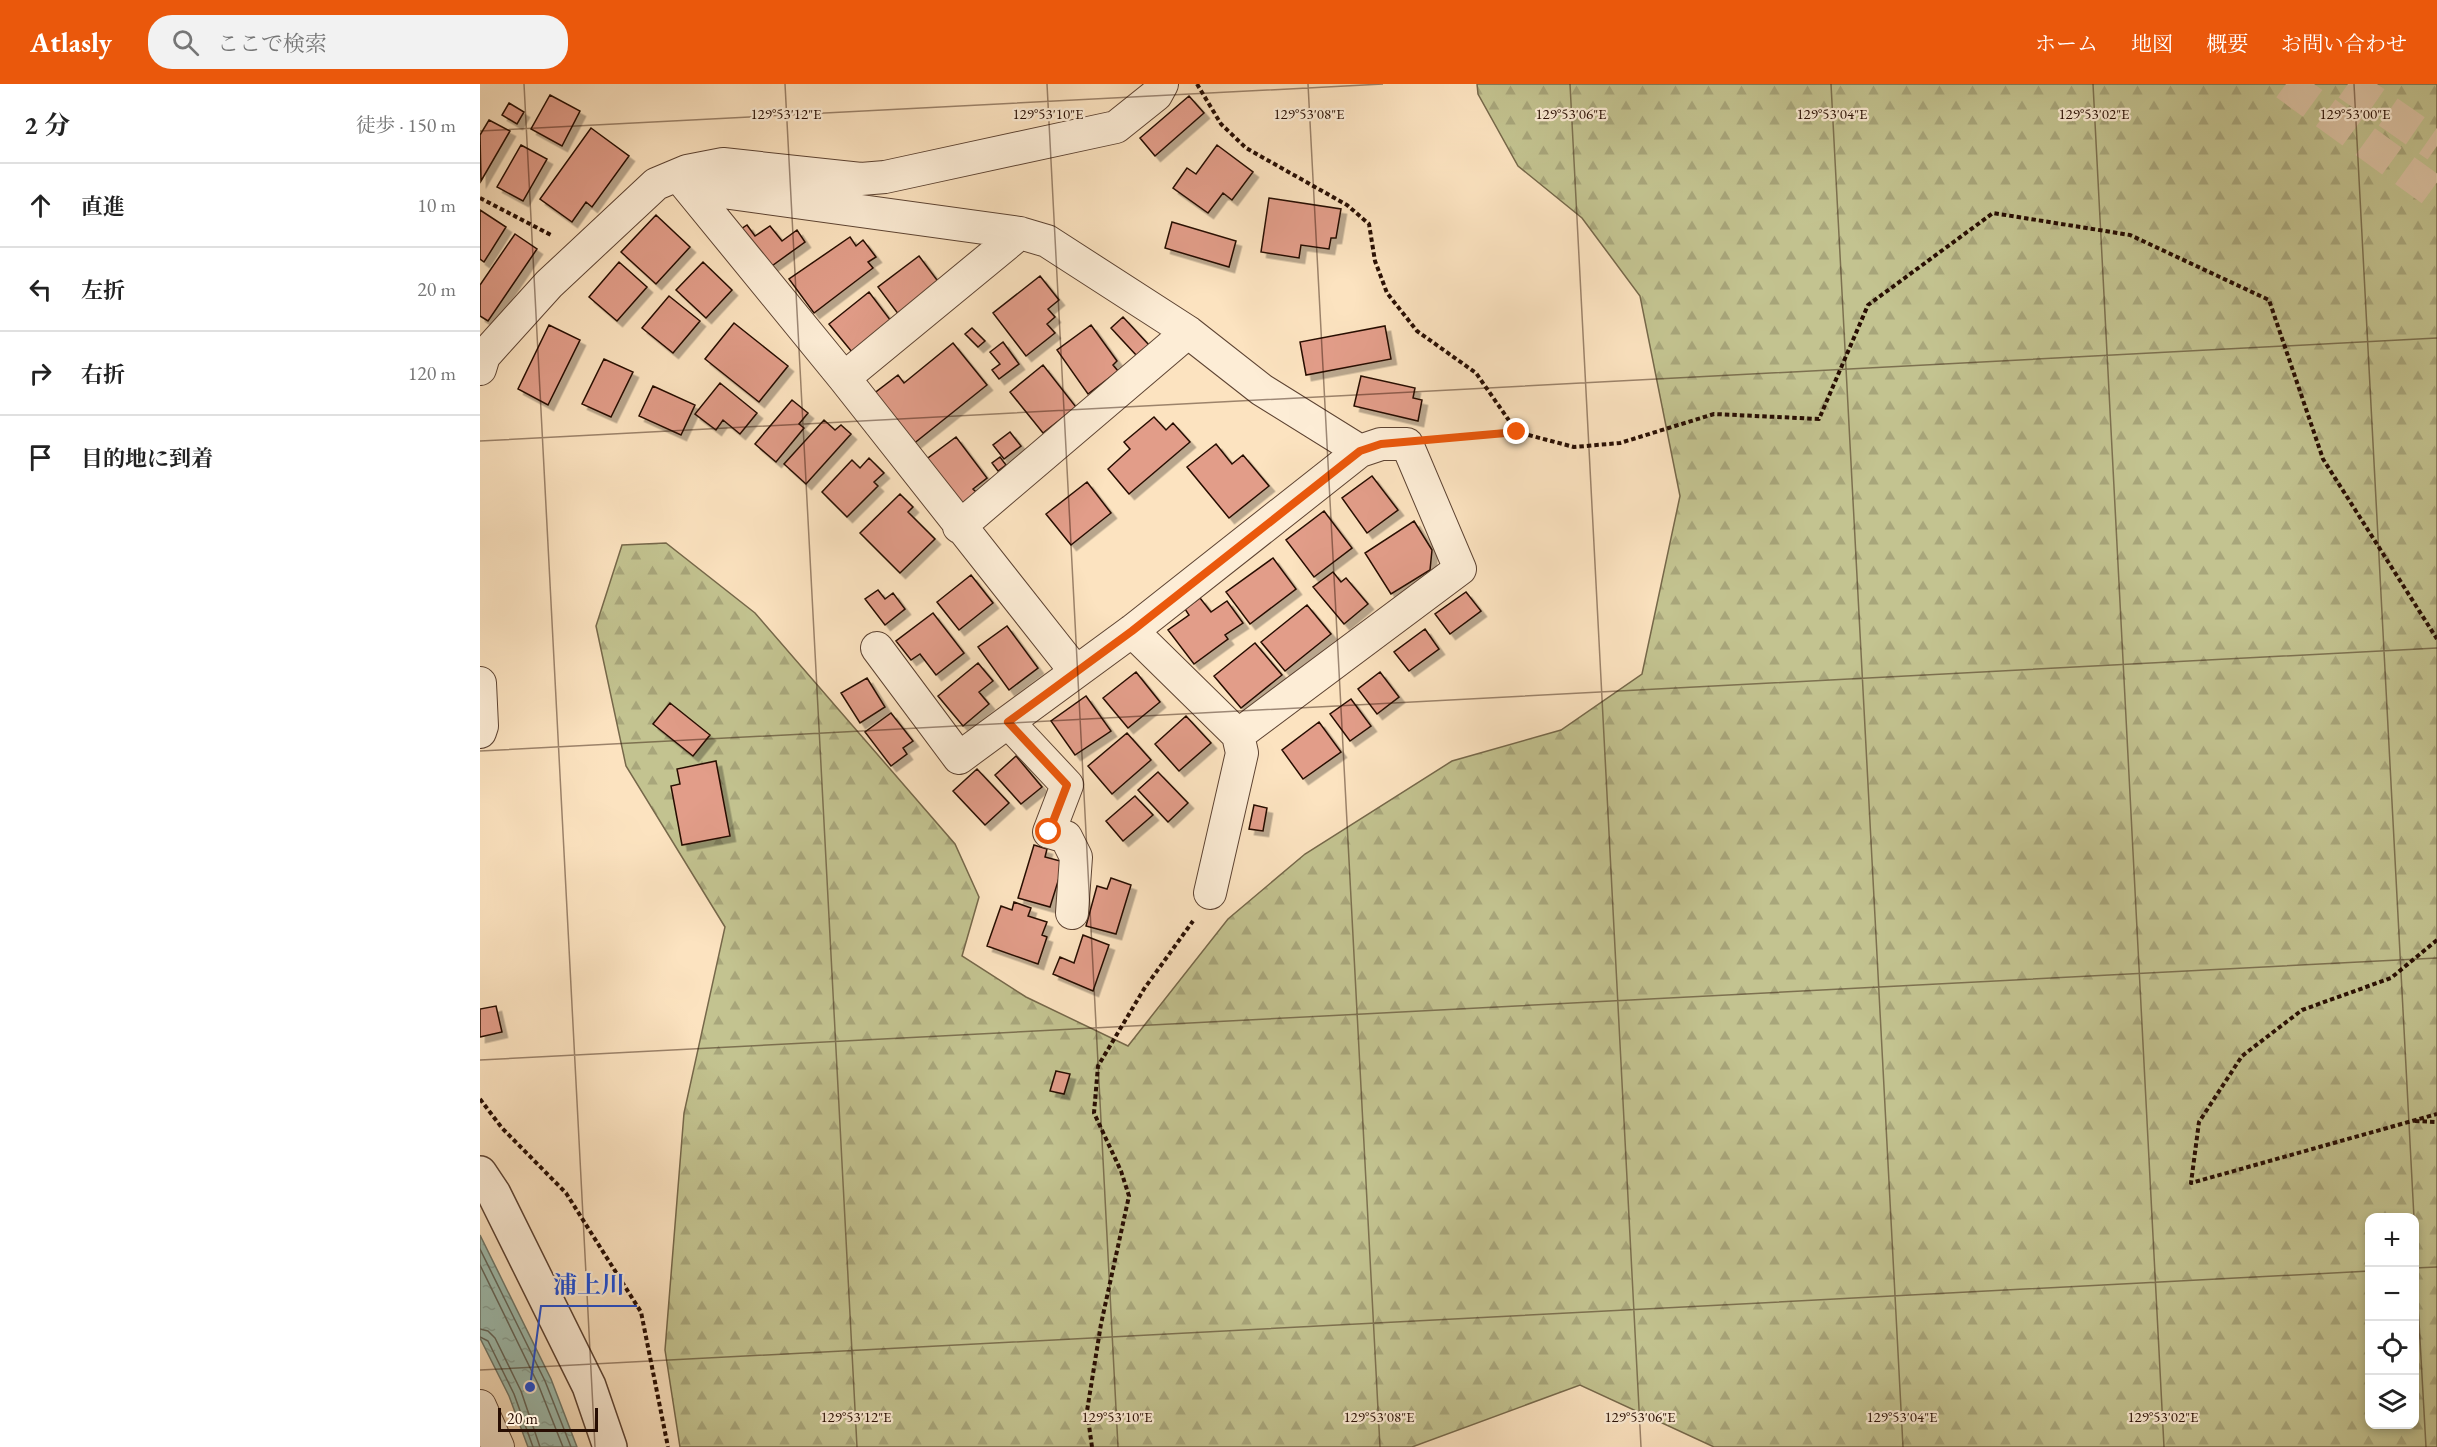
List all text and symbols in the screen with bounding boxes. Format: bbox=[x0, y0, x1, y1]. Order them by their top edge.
search box bbox=[148, 15, 568, 69]
text: Atlasly bbox=[30, 24, 112, 60]
icon: search bbox=[169, 26, 202, 59]
text: ここで検索 bbox=[217, 29, 327, 58]
text: ホーム bbox=[2035, 30, 2098, 57]
text: 地図 bbox=[2131, 30, 2173, 57]
text: 概要 bbox=[2206, 30, 2248, 57]
text: お問い合わせ bbox=[2281, 30, 2407, 57]
text: 129°53'12"E bbox=[750, 104, 822, 123]
text: 129°53'10"E bbox=[1012, 104, 1084, 123]
text: 129°53'08"E bbox=[1273, 104, 1345, 123]
text: 129°53'06"E bbox=[1535, 104, 1607, 123]
text: 129°53'04"E bbox=[1796, 104, 1868, 123]
text: 129°53'02"E bbox=[2058, 104, 2130, 123]
text: 129°53'00"E bbox=[2319, 104, 2391, 123]
text: 2 分 bbox=[24, 108, 70, 142]
text: 徒歩 · 150 m bbox=[356, 112, 456, 138]
icon: ahead bbox=[24, 189, 57, 222]
text: 直進 bbox=[81, 192, 125, 221]
text: 10 m bbox=[417, 192, 456, 218]
icon: left bbox=[24, 273, 57, 306]
text: 左折 bbox=[81, 276, 125, 305]
text: 20 m bbox=[417, 276, 456, 302]
icon: right bbox=[24, 357, 57, 390]
text: 右折 bbox=[81, 360, 125, 389]
text: 120 m bbox=[408, 360, 456, 386]
route end bbox=[1503, 418, 1529, 444]
icon: arrive bbox=[24, 441, 57, 474]
text: 目的地に到着 bbox=[81, 444, 213, 473]
route start bbox=[1035, 818, 1061, 844]
map controls bbox=[2365, 1213, 2419, 1429]
button: + bbox=[2365, 1213, 2419, 1267]
callout: 浦上川 bbox=[541, 1264, 637, 1306]
button: − bbox=[2365, 1267, 2419, 1321]
text: 浦上川 bbox=[553, 1269, 625, 1300]
button: locate bbox=[2365, 1321, 2419, 1375]
button: layers bbox=[2365, 1375, 2419, 1429]
scale bar bbox=[498, 1405, 598, 1432]
text: 129°53'12"E bbox=[820, 1407, 892, 1426]
text: 129°53'10"E bbox=[1081, 1407, 1153, 1426]
text: 129°53'08"E bbox=[1343, 1407, 1415, 1426]
text: 129°53'06"E bbox=[1604, 1407, 1676, 1426]
text: 129°53'04"E bbox=[1866, 1407, 1938, 1426]
text: 129°53'02"E bbox=[2127, 1407, 2199, 1426]
text: 20 m bbox=[507, 1408, 538, 1429]

